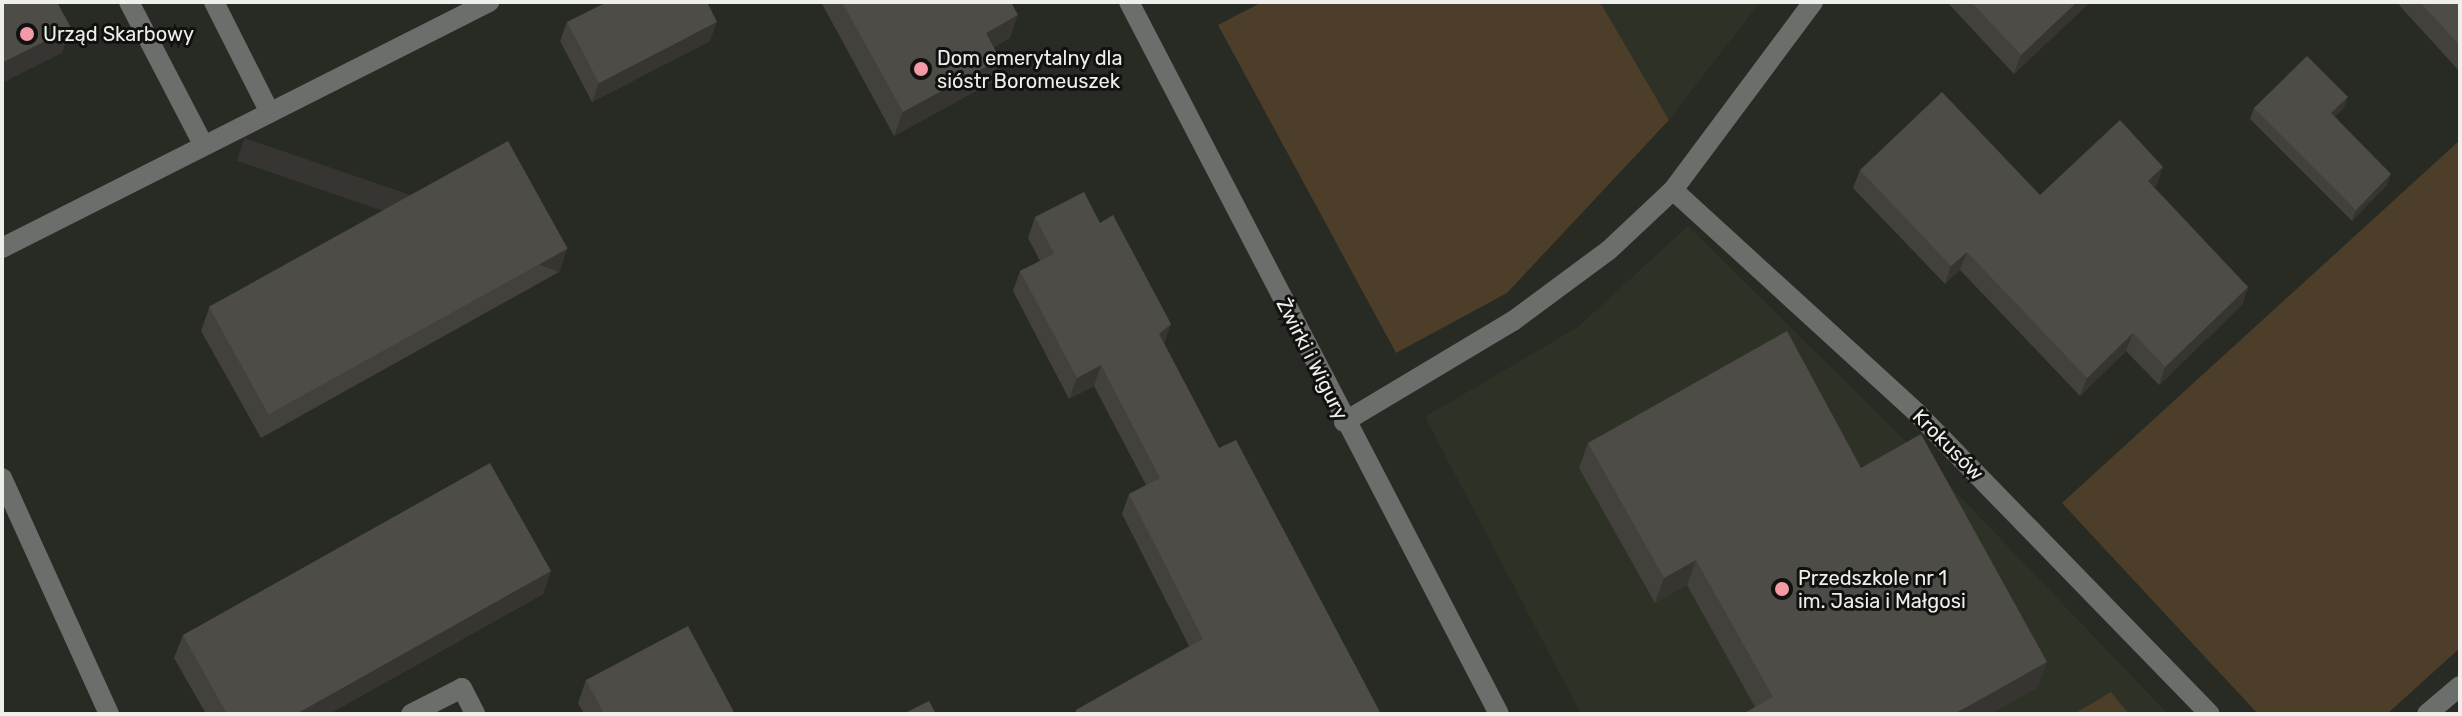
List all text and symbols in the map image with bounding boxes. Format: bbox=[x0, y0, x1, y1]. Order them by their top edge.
place label: Urząd Skarbowy bbox=[43, 22, 194, 46]
marker: Urząd Skarbowy bbox=[18, 25, 36, 43]
place label: Dom emerytalny dla sióstr Boromeuszek bbox=[937, 46, 1123, 93]
marker: Dom emerytalny dla sióstr Boromeuszek bbox=[912, 60, 930, 78]
street label: Żwirki i Wigury bbox=[1271, 294, 1353, 424]
street label: Krokusów bbox=[1907, 404, 1989, 486]
place label: Przedszkole nr 1 im. Jasia i Małgosi bbox=[1798, 566, 1966, 613]
marker: Przedszkole nr 1 im. Jasia i Małgosi bbox=[1773, 580, 1791, 598]

